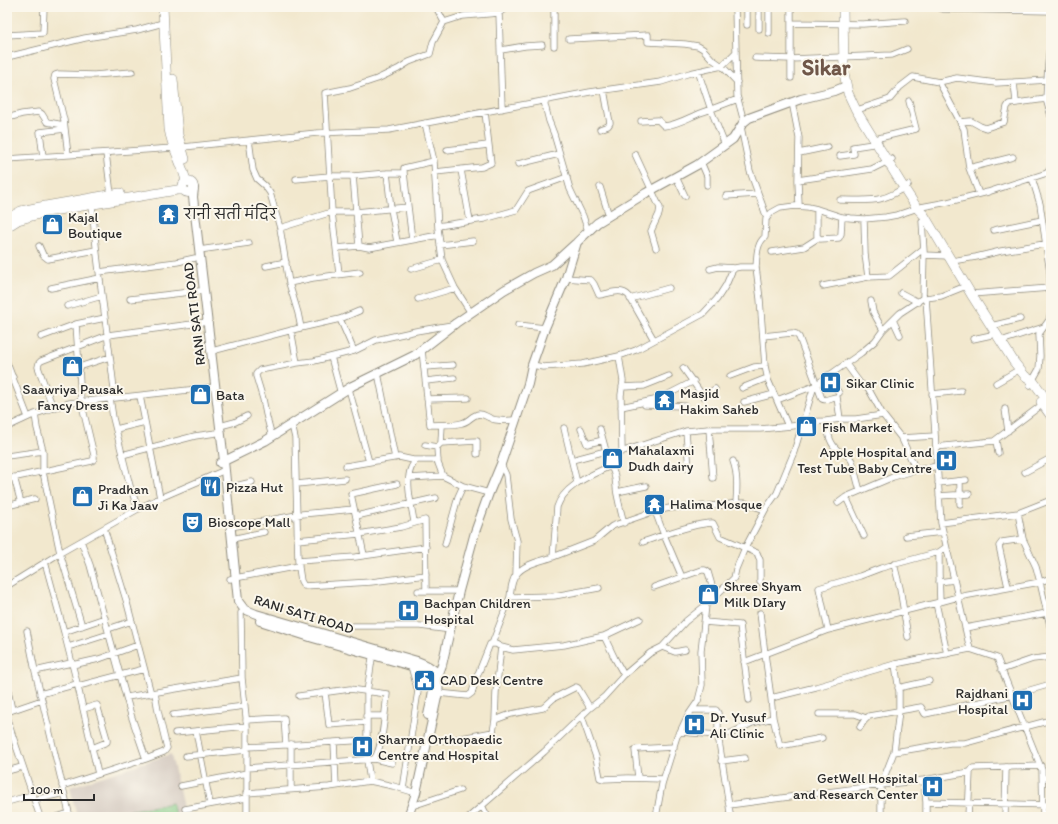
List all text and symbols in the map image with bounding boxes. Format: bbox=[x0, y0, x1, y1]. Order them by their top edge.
district label: Sikar bbox=[802, 54, 851, 81]
temple icon: रानी सती मंदिर bbox=[155, 201, 181, 227]
place label: रानी सती मंदिर bbox=[183, 203, 278, 223]
place label: Kajal Boutique bbox=[68, 209, 123, 242]
shop icon: Kajal Boutique bbox=[39, 212, 65, 238]
street label: RANI SATI ROAD bbox=[180, 261, 209, 366]
shop icon: Saawriya Pausak Fancy Dress bbox=[60, 354, 86, 380]
hospital icon: Sikar Clinic bbox=[818, 370, 844, 396]
place label: Sikar Clinic bbox=[846, 375, 914, 392]
place label: Saawriya Pausak Fancy Dress bbox=[23, 381, 123, 414]
shop icon: Bata bbox=[187, 382, 213, 408]
place label: Masjid Hakim Saheb bbox=[680, 385, 759, 418]
place label: Bata bbox=[216, 387, 245, 404]
temple icon: Masjid Hakim Saheb bbox=[652, 388, 678, 414]
shop icon: Fish Market bbox=[793, 414, 819, 440]
place label: Fish Market bbox=[822, 419, 892, 436]
place label: Mahalaxmi Dudh dairy bbox=[628, 442, 694, 475]
place label: Apple Hospital and Test Tube Baby Centre bbox=[797, 444, 932, 477]
shop icon: Mahalaxmi Dudh dairy bbox=[600, 445, 626, 471]
hospital icon: Apple Hospital and Test Tube Baby Centre bbox=[934, 447, 960, 473]
restaurant icon: Pizza Hut bbox=[198, 474, 224, 500]
place label: Pizza Hut bbox=[226, 479, 283, 496]
place label: Pradhan Ji Ka Jaav bbox=[98, 481, 159, 514]
shop icon: Pradhan Ji Ka Jaav bbox=[69, 484, 95, 510]
temple icon: Halima Mosque bbox=[641, 491, 667, 517]
place label: Halima Mosque bbox=[670, 496, 762, 513]
theatre icon: Bioscope Mall bbox=[179, 509, 205, 535]
place label: Bioscope Mall bbox=[208, 514, 291, 531]
place label: Shree Shyam Milk DIary bbox=[724, 578, 802, 611]
shop icon: Shree Shyam Milk DIary bbox=[695, 581, 721, 607]
street label: RANI SATI ROAD bbox=[252, 591, 356, 638]
place label: Bachpan Children Hospital bbox=[424, 595, 531, 628]
hospital icon: Bachpan Children Hospital bbox=[395, 598, 421, 624]
public building icon: CAD Desk Centre bbox=[412, 667, 438, 693]
place label: CAD Desk Centre bbox=[440, 672, 544, 689]
place label: Rajdhani Hospital bbox=[956, 685, 1008, 718]
hospital icon: Rajdhani Hospital bbox=[1010, 688, 1036, 714]
place label: Dr. Yusuf Ali Clinic bbox=[710, 709, 767, 742]
hospital icon: Dr. Yusuf Ali Clinic bbox=[681, 712, 707, 738]
place label: Sharma Orthopaedic Centre and Hospital bbox=[378, 731, 503, 764]
hospital icon: Sharma Orthopaedic Centre and Hospital bbox=[350, 734, 376, 760]
place label: GetWell Hospital and Research Center bbox=[793, 770, 918, 803]
hospital icon: GetWell Hospital and Research Center bbox=[920, 773, 946, 799]
scale bar bbox=[24, 776, 94, 802]
text: 100 m bbox=[30, 783, 63, 797]

